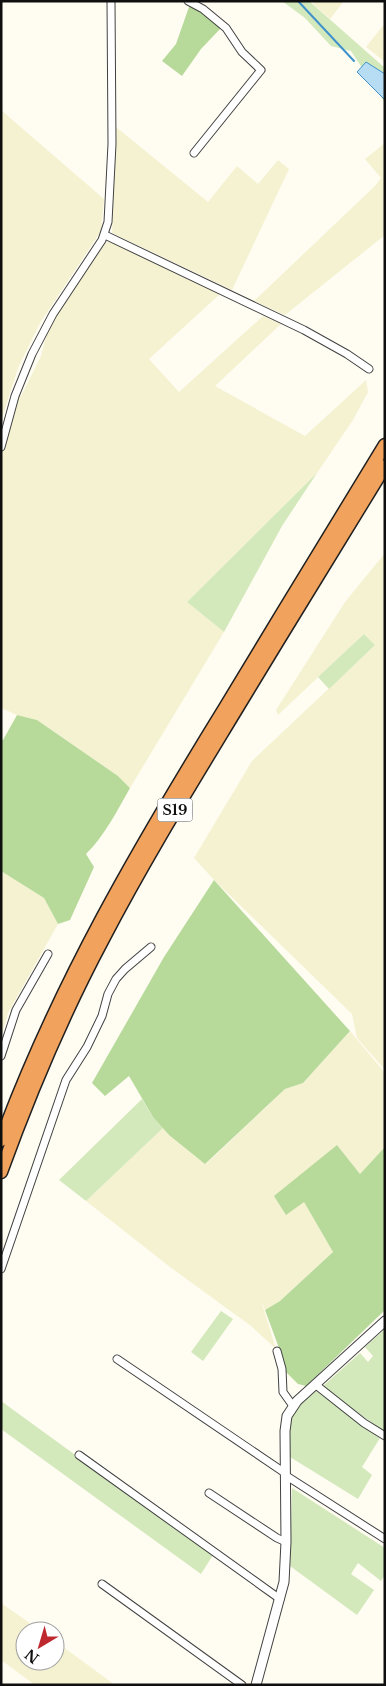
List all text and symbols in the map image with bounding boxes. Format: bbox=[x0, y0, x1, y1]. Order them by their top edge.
road number: S19 bbox=[158, 798, 192, 822]
north arrow bbox=[15, 1621, 65, 1671]
text: N bbox=[21, 1645, 43, 1667]

